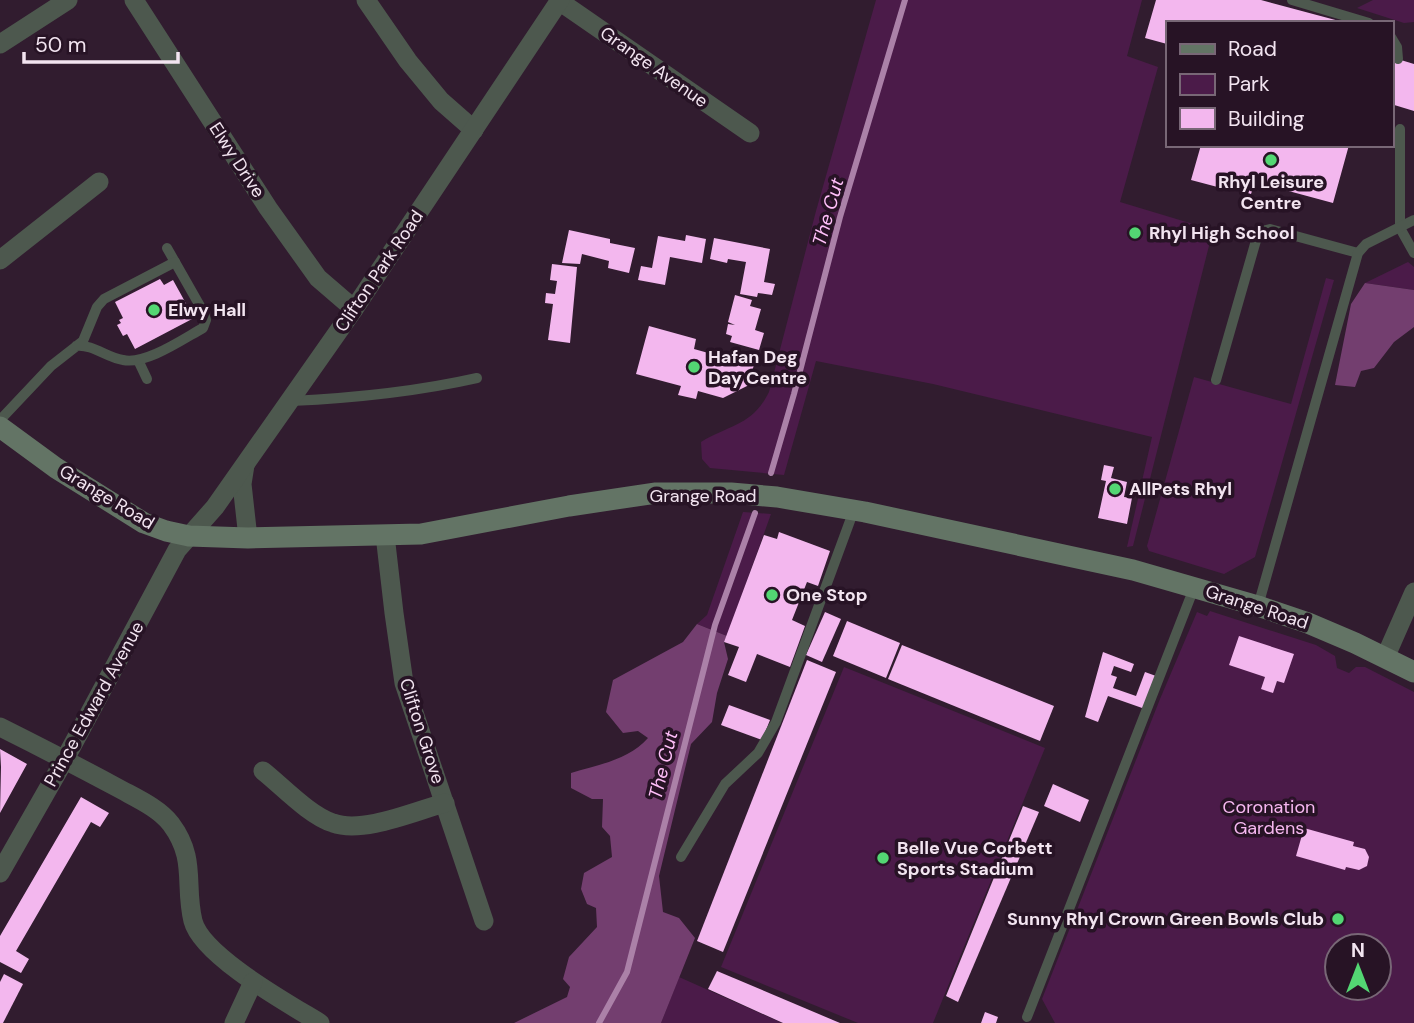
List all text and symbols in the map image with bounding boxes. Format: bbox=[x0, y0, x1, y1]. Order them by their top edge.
scale bar bbox=[24, 21, 178, 65]
street label: Grange Avenue bbox=[595, 21, 713, 113]
legend bbox=[1166, 21, 1393, 147]
text: 50 m bbox=[35, 31, 86, 59]
text: Road bbox=[1228, 35, 1277, 63]
text: Park bbox=[1228, 70, 1270, 98]
text: Building bbox=[1228, 105, 1305, 133]
street label: Elwy Drive bbox=[204, 118, 270, 202]
marker: Rhyl Leisure Centre bbox=[1263, 152, 1279, 168]
place label: Rhyl Leisure Centre bbox=[1218, 170, 1324, 215]
water label: The Cut bbox=[806, 174, 850, 249]
street label: Clifton Park Road bbox=[329, 205, 429, 337]
place label: Rhyl High School bbox=[1149, 221, 1295, 245]
marker: Rhyl High School bbox=[1127, 225, 1143, 241]
place label: Elwy Hall bbox=[168, 298, 246, 322]
marker: Elwy Hall bbox=[146, 302, 162, 318]
place label: Hafan Deg Day Centre bbox=[708, 345, 807, 390]
marker: Hafan Deg Day Centre bbox=[686, 359, 702, 375]
street label: Grange Road bbox=[55, 459, 159, 535]
place label: AllPets Rhyl bbox=[1129, 477, 1232, 501]
marker: AllPets Rhyl bbox=[1107, 481, 1123, 497]
street label: Grange Road bbox=[649, 484, 757, 508]
street label: Grange Road bbox=[1202, 579, 1312, 635]
place label: One Stop bbox=[786, 583, 868, 607]
marker: One Stop bbox=[764, 587, 780, 603]
street label: Prince Edward Avenue bbox=[39, 617, 149, 791]
street label: Clifton Grove bbox=[394, 675, 450, 787]
water label: The Cut bbox=[642, 728, 684, 802]
park label: Coronation Gardens bbox=[1223, 795, 1315, 840]
place label: Belle Vue Corbett Sports Stadium bbox=[897, 836, 1052, 881]
marker: Belle Vue Corbett Sports Stadium bbox=[875, 850, 891, 866]
place label: Sunny Rhyl Crown Green Bowls Club bbox=[1007, 907, 1324, 931]
marker: Sunny Rhyl Crown Green Bowls Club bbox=[1330, 911, 1346, 927]
north arrow bbox=[1323, 932, 1393, 1002]
text: N bbox=[1351, 938, 1365, 963]

